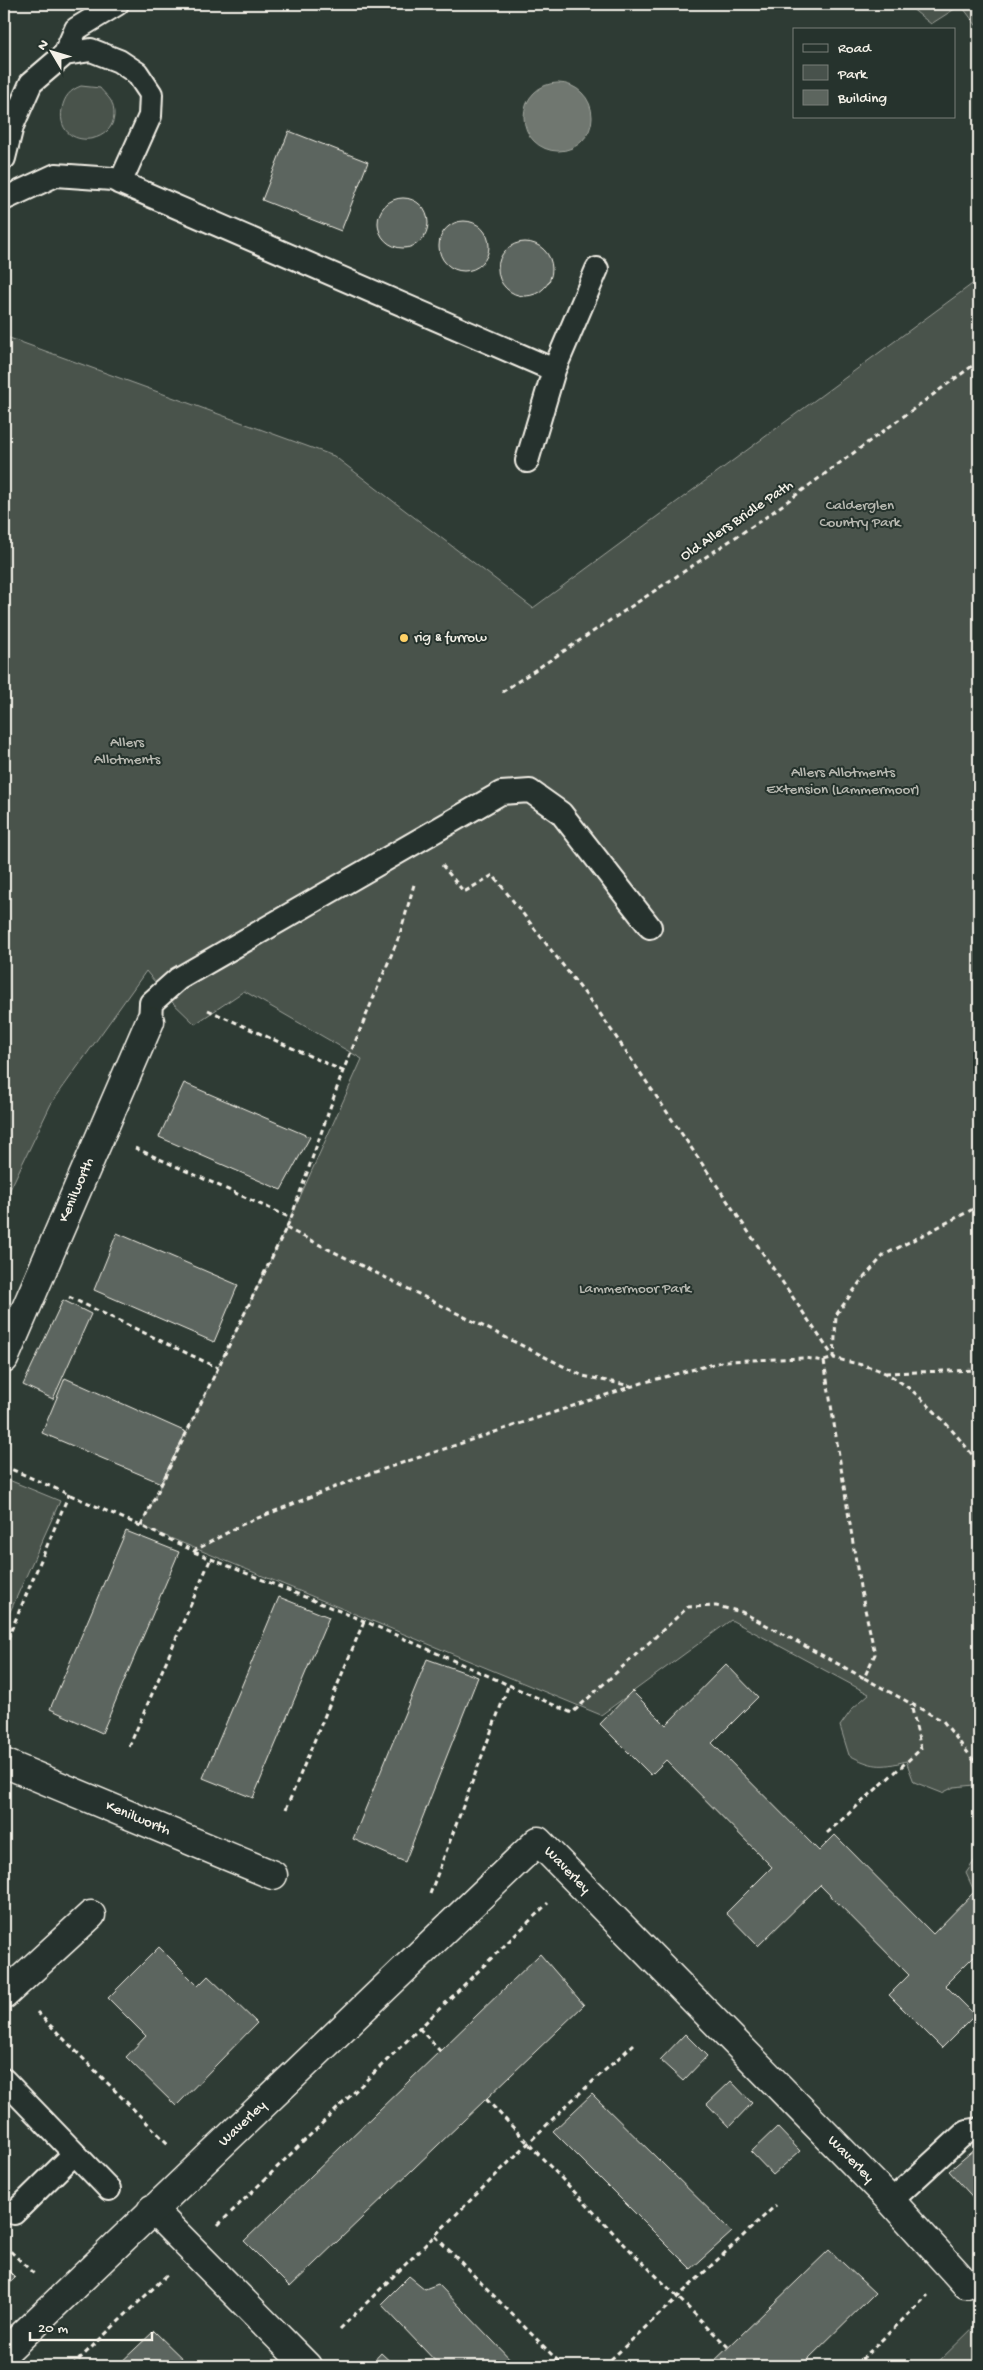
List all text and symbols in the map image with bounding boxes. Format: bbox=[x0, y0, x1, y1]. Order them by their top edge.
north arrow bbox=[28, 28, 78, 78]
legend bbox=[793, 28, 956, 118]
text: N bbox=[34, 37, 53, 54]
text: Road bbox=[838, 40, 872, 58]
text: Park bbox=[837, 66, 868, 84]
text: Building bbox=[837, 90, 887, 108]
street label: Old Allers Bridle Path bbox=[677, 476, 797, 566]
park label: Calderglen Country Park bbox=[819, 497, 902, 532]
place label: rig & furrow bbox=[414, 629, 487, 647]
marker: rig & furrow bbox=[398, 632, 410, 644]
park label: Allers Allotments bbox=[94, 734, 161, 769]
park label: Allers Allotments Extension (Lammermoor) bbox=[766, 764, 920, 799]
street label: Kenilworth bbox=[55, 1155, 99, 1225]
park label: Lammermoor Park bbox=[579, 1280, 692, 1298]
street label: Kenilworth bbox=[103, 1797, 173, 1840]
street label: Waverley bbox=[540, 1843, 594, 1898]
street label: Waverley bbox=[215, 2097, 271, 2151]
street label: Waverley bbox=[823, 2132, 878, 2187]
scale bar bbox=[30, 2310, 152, 2342]
text: 20 m bbox=[38, 2320, 68, 2338]

